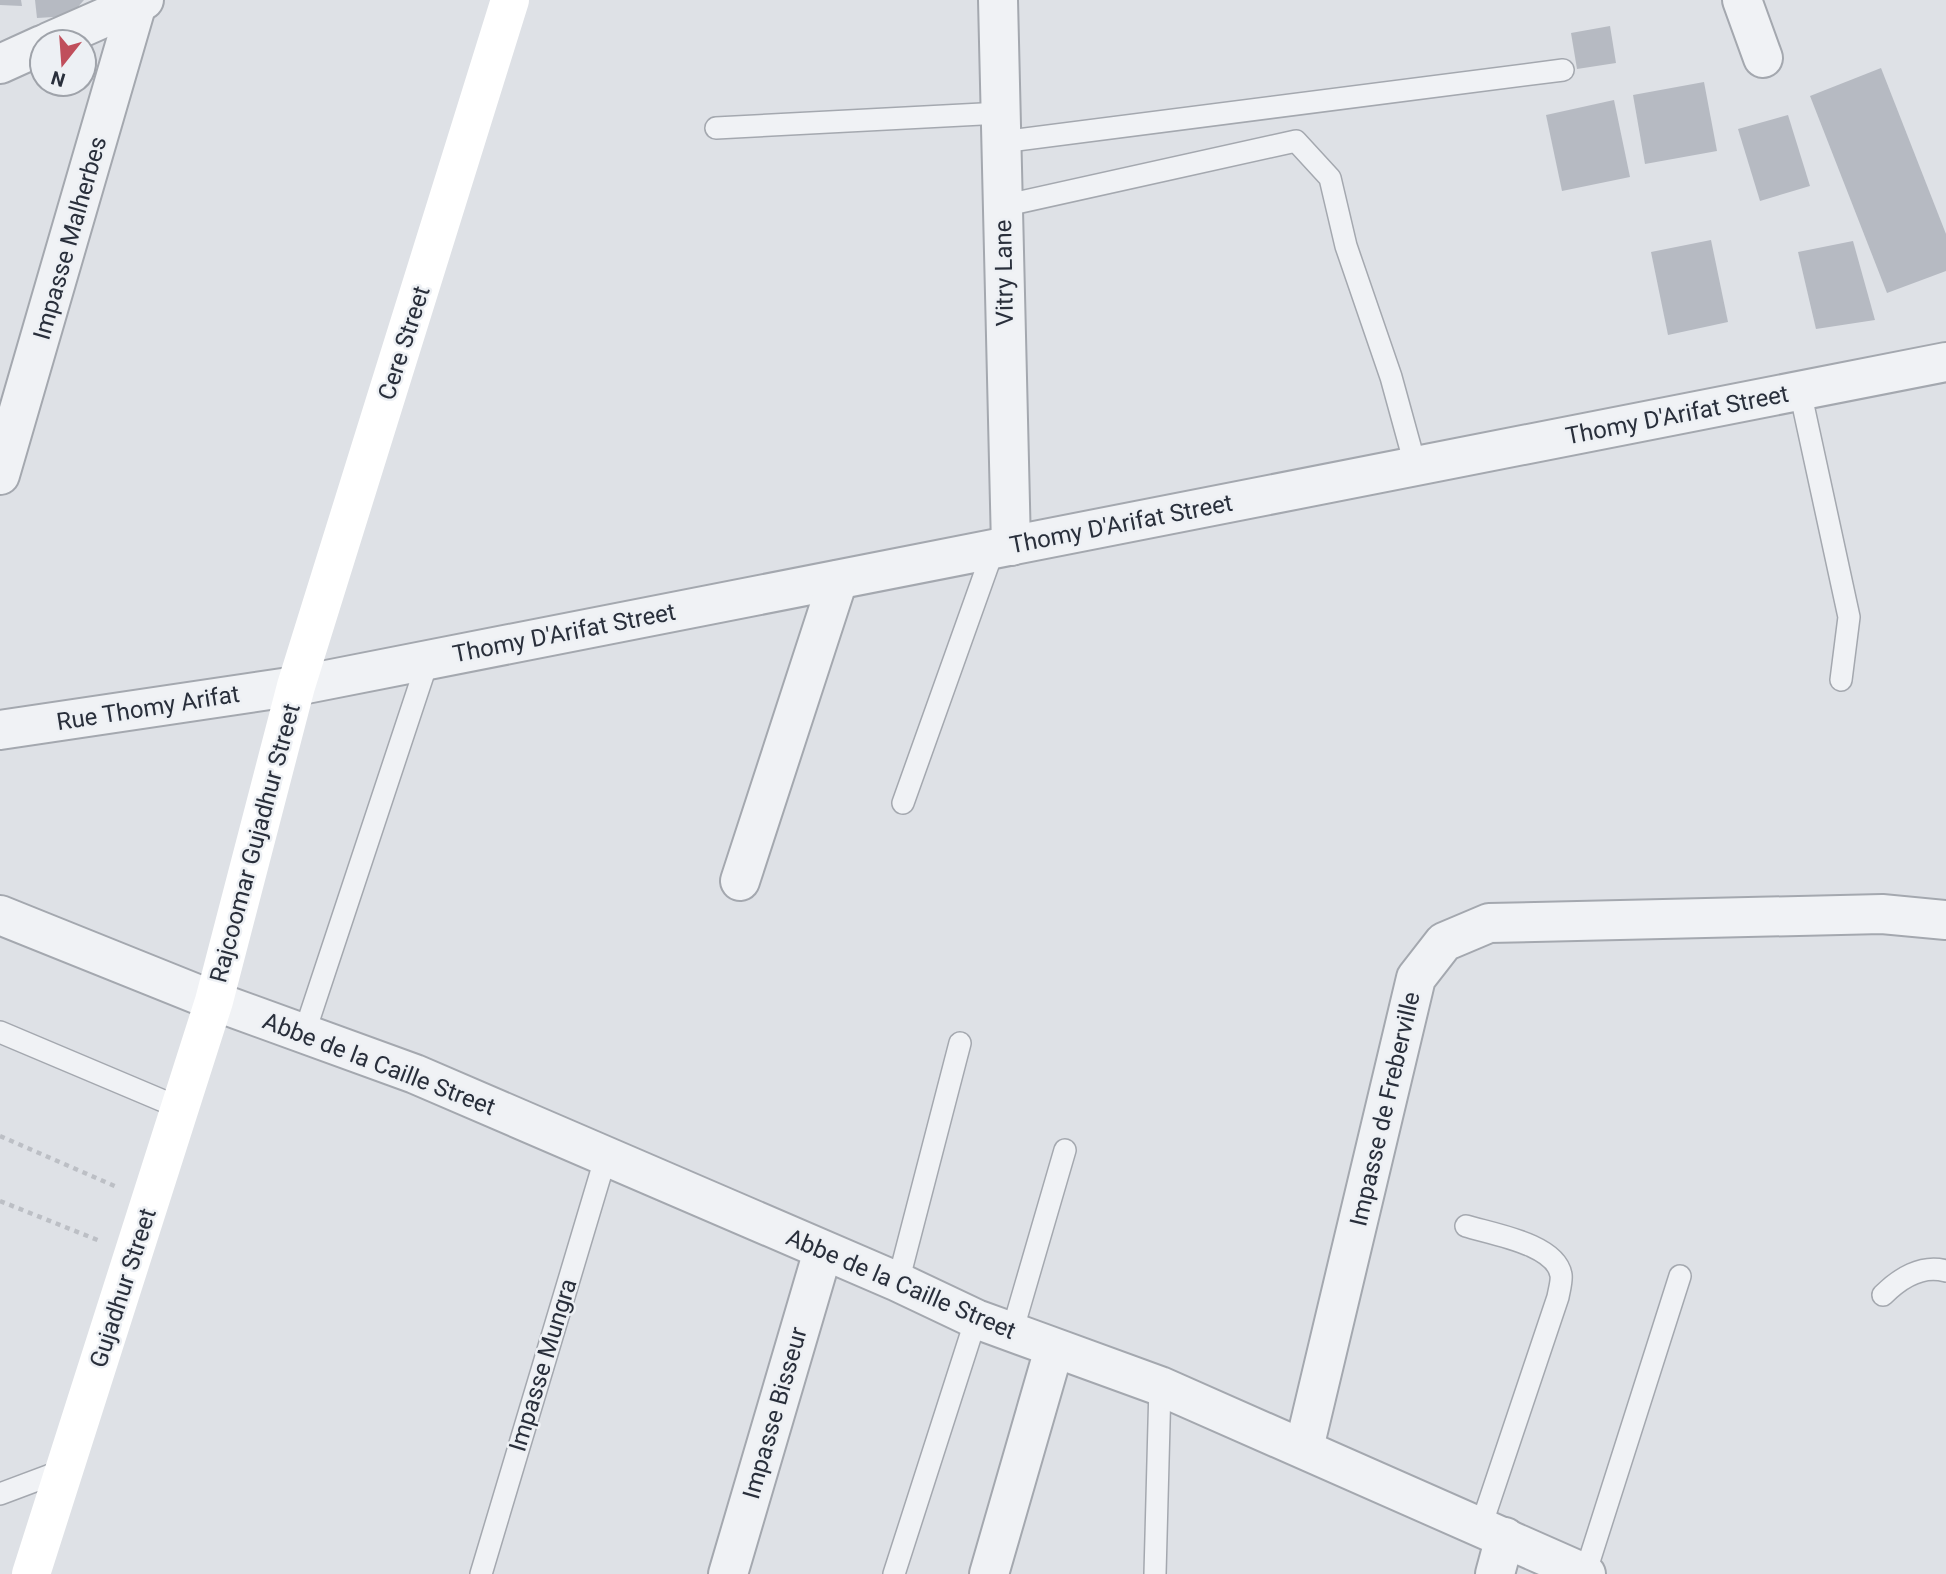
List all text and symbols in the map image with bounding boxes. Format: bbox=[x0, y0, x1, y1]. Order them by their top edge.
north arrow bbox=[28, 28, 98, 98]
text: N bbox=[48, 66, 68, 92]
street label: Impasse Malherbes bbox=[28, 133, 112, 343]
street label: Vitry Lane bbox=[989, 219, 1019, 327]
street label: Cere Street bbox=[372, 282, 436, 404]
street label: Thomy D'Arifat Street bbox=[1563, 380, 1791, 450]
street label: Thomy D'Arifat Street bbox=[1007, 489, 1235, 559]
street label: Thomy D'Arifat Street bbox=[450, 598, 678, 668]
street label: Rue Thomy Arifat bbox=[55, 680, 242, 736]
street label: Rajcoomar Gujadhur Street bbox=[204, 700, 306, 985]
street label: Impasse de Freberville bbox=[1344, 989, 1426, 1229]
street label: Abbe de la Caille Street bbox=[259, 1007, 499, 1121]
street label: Gujadhur Street bbox=[84, 1205, 162, 1371]
street label: Abbe de la Caille Street bbox=[782, 1223, 1020, 1345]
street label: Impasse Mungra bbox=[503, 1275, 583, 1455]
street label: Impasse Bisseur bbox=[737, 1324, 813, 1502]

